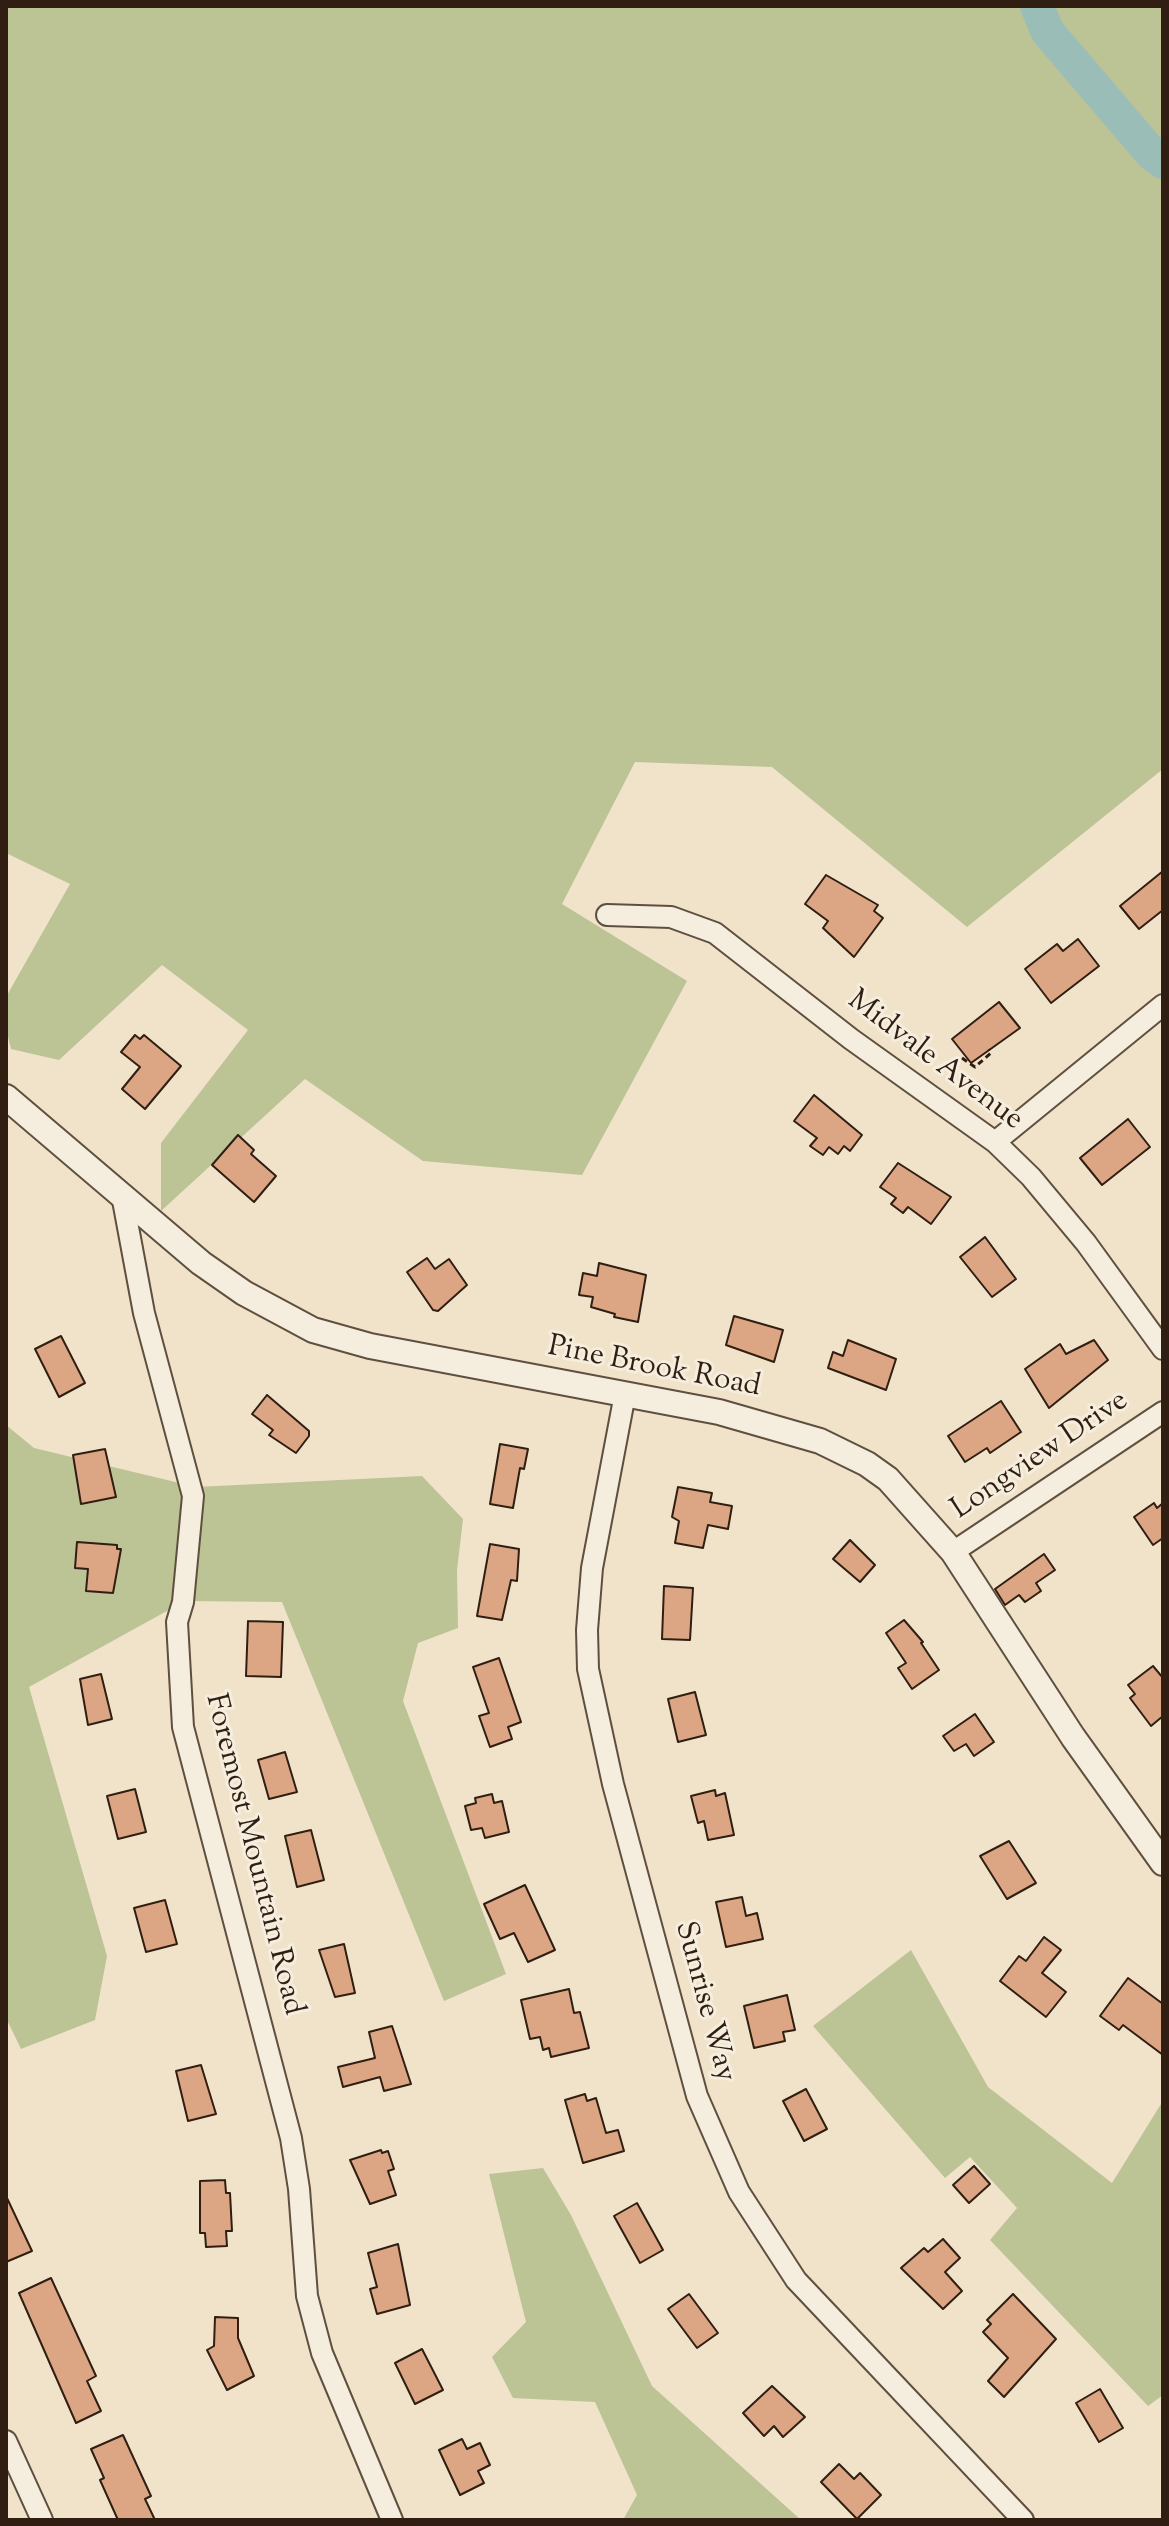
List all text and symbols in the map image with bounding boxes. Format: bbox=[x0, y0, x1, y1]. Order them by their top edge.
street label: Midvale Avenue bbox=[839, 984, 1029, 1140]
street label: Pine Brook Road bbox=[545, 1331, 763, 1407]
street label: Longview Drive bbox=[946, 1385, 1136, 1529]
street label: Foremost Mountain Road bbox=[195, 1691, 309, 2019]
street label: Sunrise Way bbox=[664, 1918, 742, 2086]

